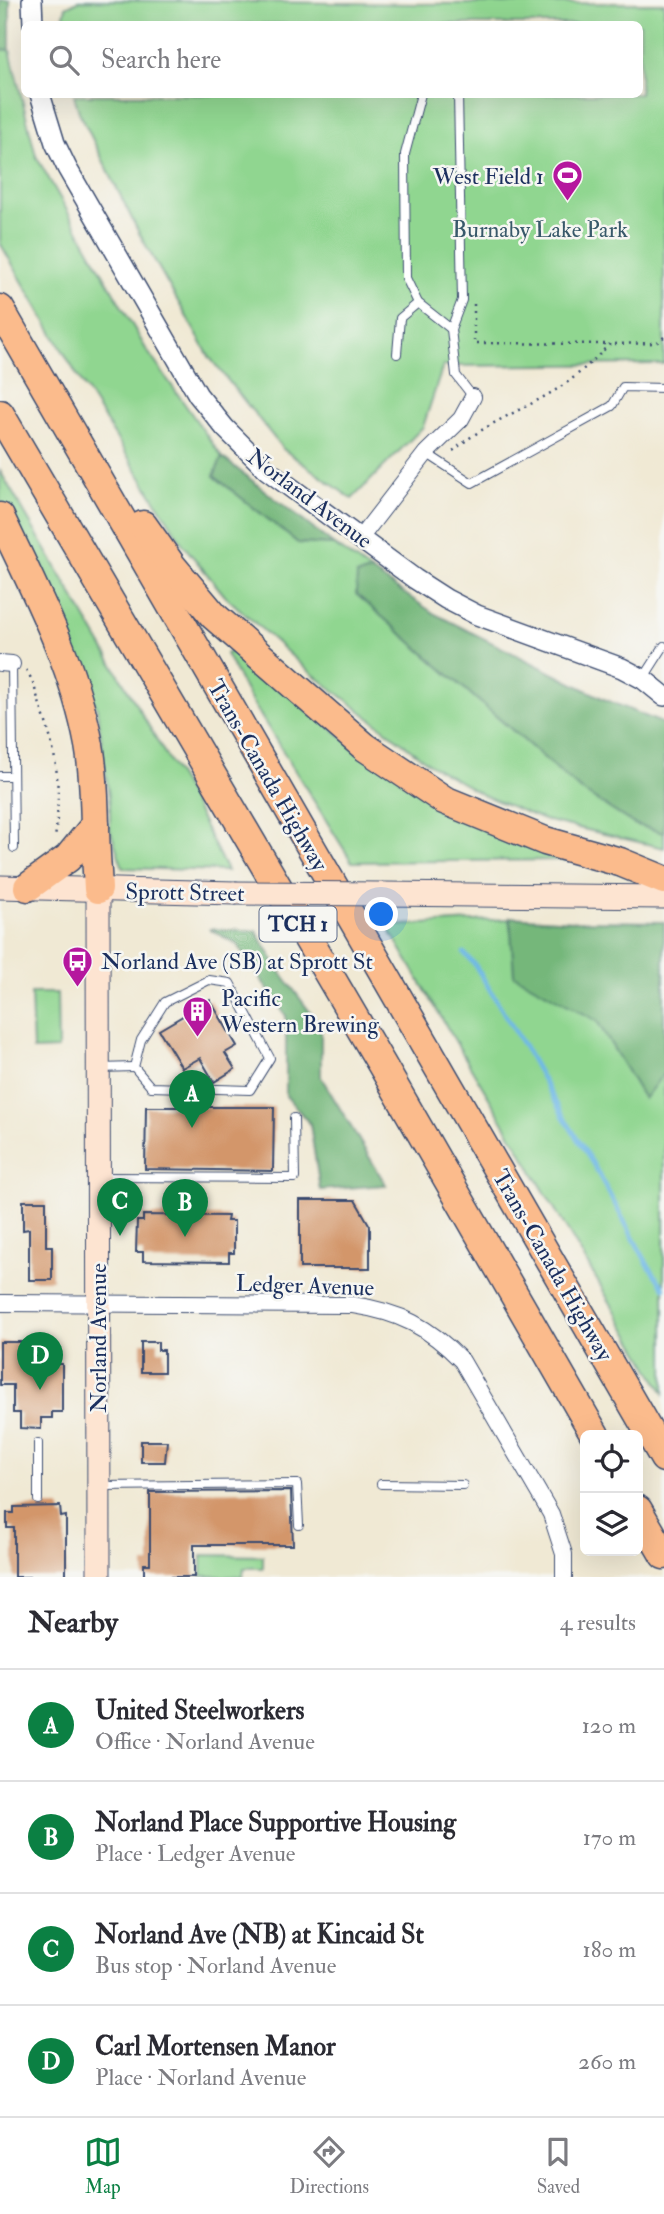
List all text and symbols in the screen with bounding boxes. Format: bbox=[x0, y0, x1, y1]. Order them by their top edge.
search box bbox=[21, 21, 643, 98]
icon: search bbox=[45, 41, 83, 79]
text: Search here bbox=[101, 44, 221, 76]
sports icon: West Field 1 bbox=[550, 159, 584, 203]
place label: West Field 1 bbox=[432, 162, 544, 191]
park label: Burnaby Lake Park bbox=[452, 215, 628, 244]
street label: Norland Avenue bbox=[241, 442, 378, 555]
street label: Trans-Canada Highway bbox=[201, 674, 335, 877]
street label: Sprott Street bbox=[125, 877, 245, 909]
your location bbox=[364, 897, 398, 931]
road number: TCH 1 bbox=[260, 906, 336, 942]
bus stop icon: Norland Ave (SB) at Sprott St bbox=[61, 944, 95, 988]
place label: Norland Ave (SB) at Sprott St bbox=[101, 947, 373, 977]
place label: Pacific Western Brewing bbox=[220, 984, 379, 1039]
building icon: Pacific Western Brewing bbox=[181, 994, 215, 1038]
pin: A bbox=[169, 1070, 215, 1128]
street label: Trans-Canada Highway bbox=[486, 1164, 620, 1367]
pin: C bbox=[97, 1178, 143, 1236]
pin: B bbox=[162, 1179, 208, 1237]
street label: Norland Avenue bbox=[84, 1263, 113, 1413]
street label: Ledger Avenue bbox=[235, 1269, 375, 1302]
pin: D bbox=[17, 1332, 63, 1390]
map controls bbox=[580, 1430, 643, 1556]
button: locate bbox=[580, 1430, 643, 1493]
button: layers bbox=[580, 1493, 643, 1556]
text: Nearby bbox=[28, 1604, 118, 1641]
text: 4 results bbox=[560, 1608, 636, 1637]
text: United Steelworkers bbox=[95, 1695, 305, 1727]
text: A bbox=[44, 1711, 58, 1740]
text: 120 m bbox=[582, 1711, 636, 1740]
text: Office · Norland Avenue bbox=[95, 1727, 315, 1756]
text: Norland Place Supportive Housing bbox=[95, 1807, 456, 1839]
text: B bbox=[43, 1823, 59, 1852]
text: 170 m bbox=[583, 1823, 636, 1852]
text: Place · Ledger Avenue bbox=[95, 1839, 295, 1868]
text: Norland Ave (NB) at Kincaid St bbox=[95, 1919, 424, 1951]
text: C bbox=[43, 1935, 59, 1964]
text: 180 m bbox=[583, 1935, 636, 1964]
text: Bus stop · Norland Avenue bbox=[95, 1951, 336, 1980]
text: Carl Mortensen Manor bbox=[95, 2031, 336, 2063]
text: D bbox=[42, 2047, 60, 2076]
text: 260 m bbox=[578, 2047, 636, 2076]
text: Place · Norland Avenue bbox=[95, 2063, 306, 2092]
tab: Map bbox=[84, 2133, 122, 2199]
tab: Directions bbox=[289, 2133, 369, 2199]
tab: Saved bbox=[537, 2133, 580, 2199]

